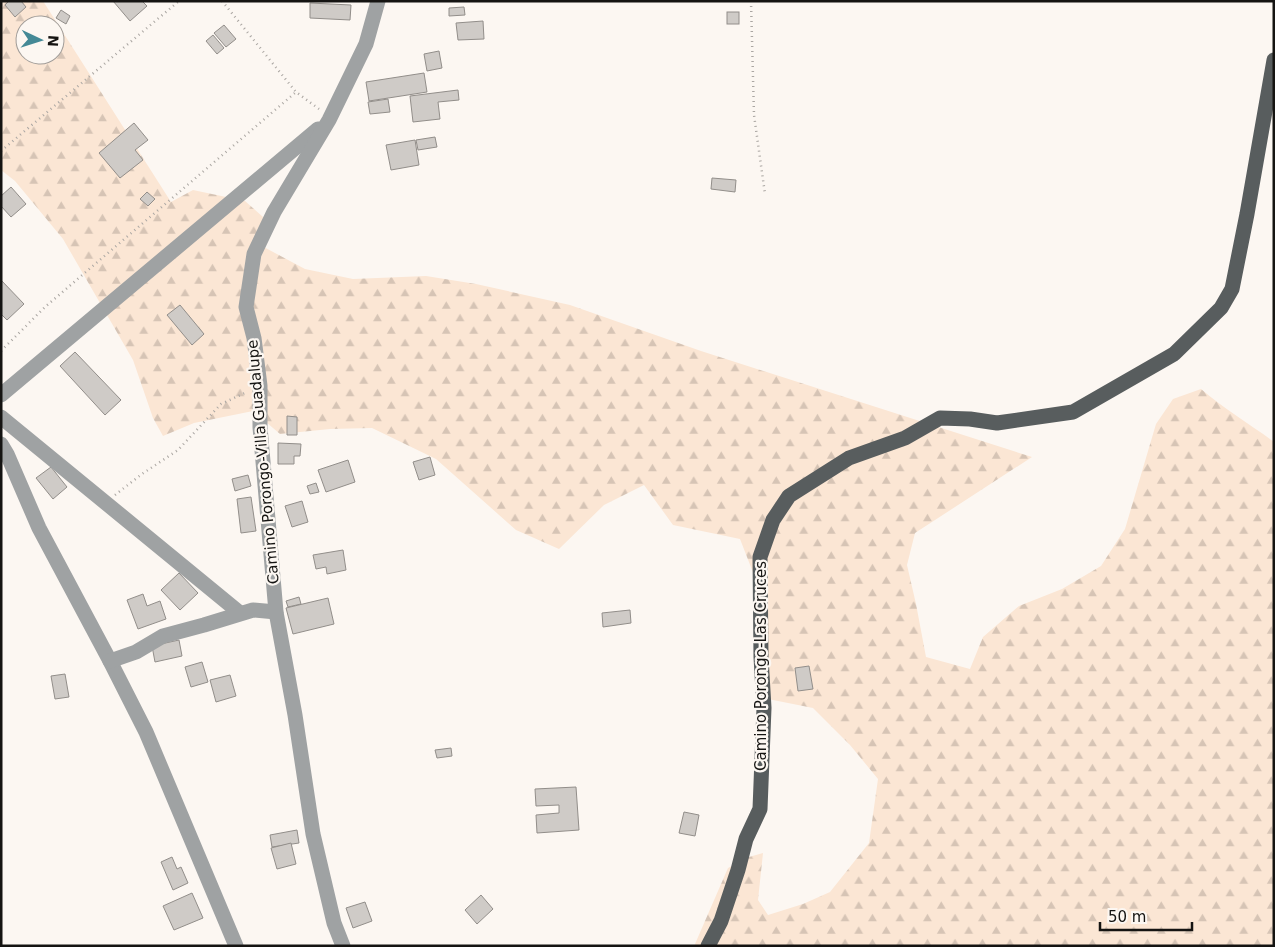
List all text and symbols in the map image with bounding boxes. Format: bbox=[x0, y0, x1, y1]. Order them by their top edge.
north arrow bbox=[15, 15, 65, 65]
text: N bbox=[45, 35, 61, 47]
street label: Camino Porongo-Villa Guadalupe bbox=[243, 339, 283, 585]
street label: Camino Porongo-Las Cruces bbox=[752, 561, 770, 771]
scale bar bbox=[1100, 900, 1192, 932]
text: 50 m bbox=[1108, 908, 1146, 926]

